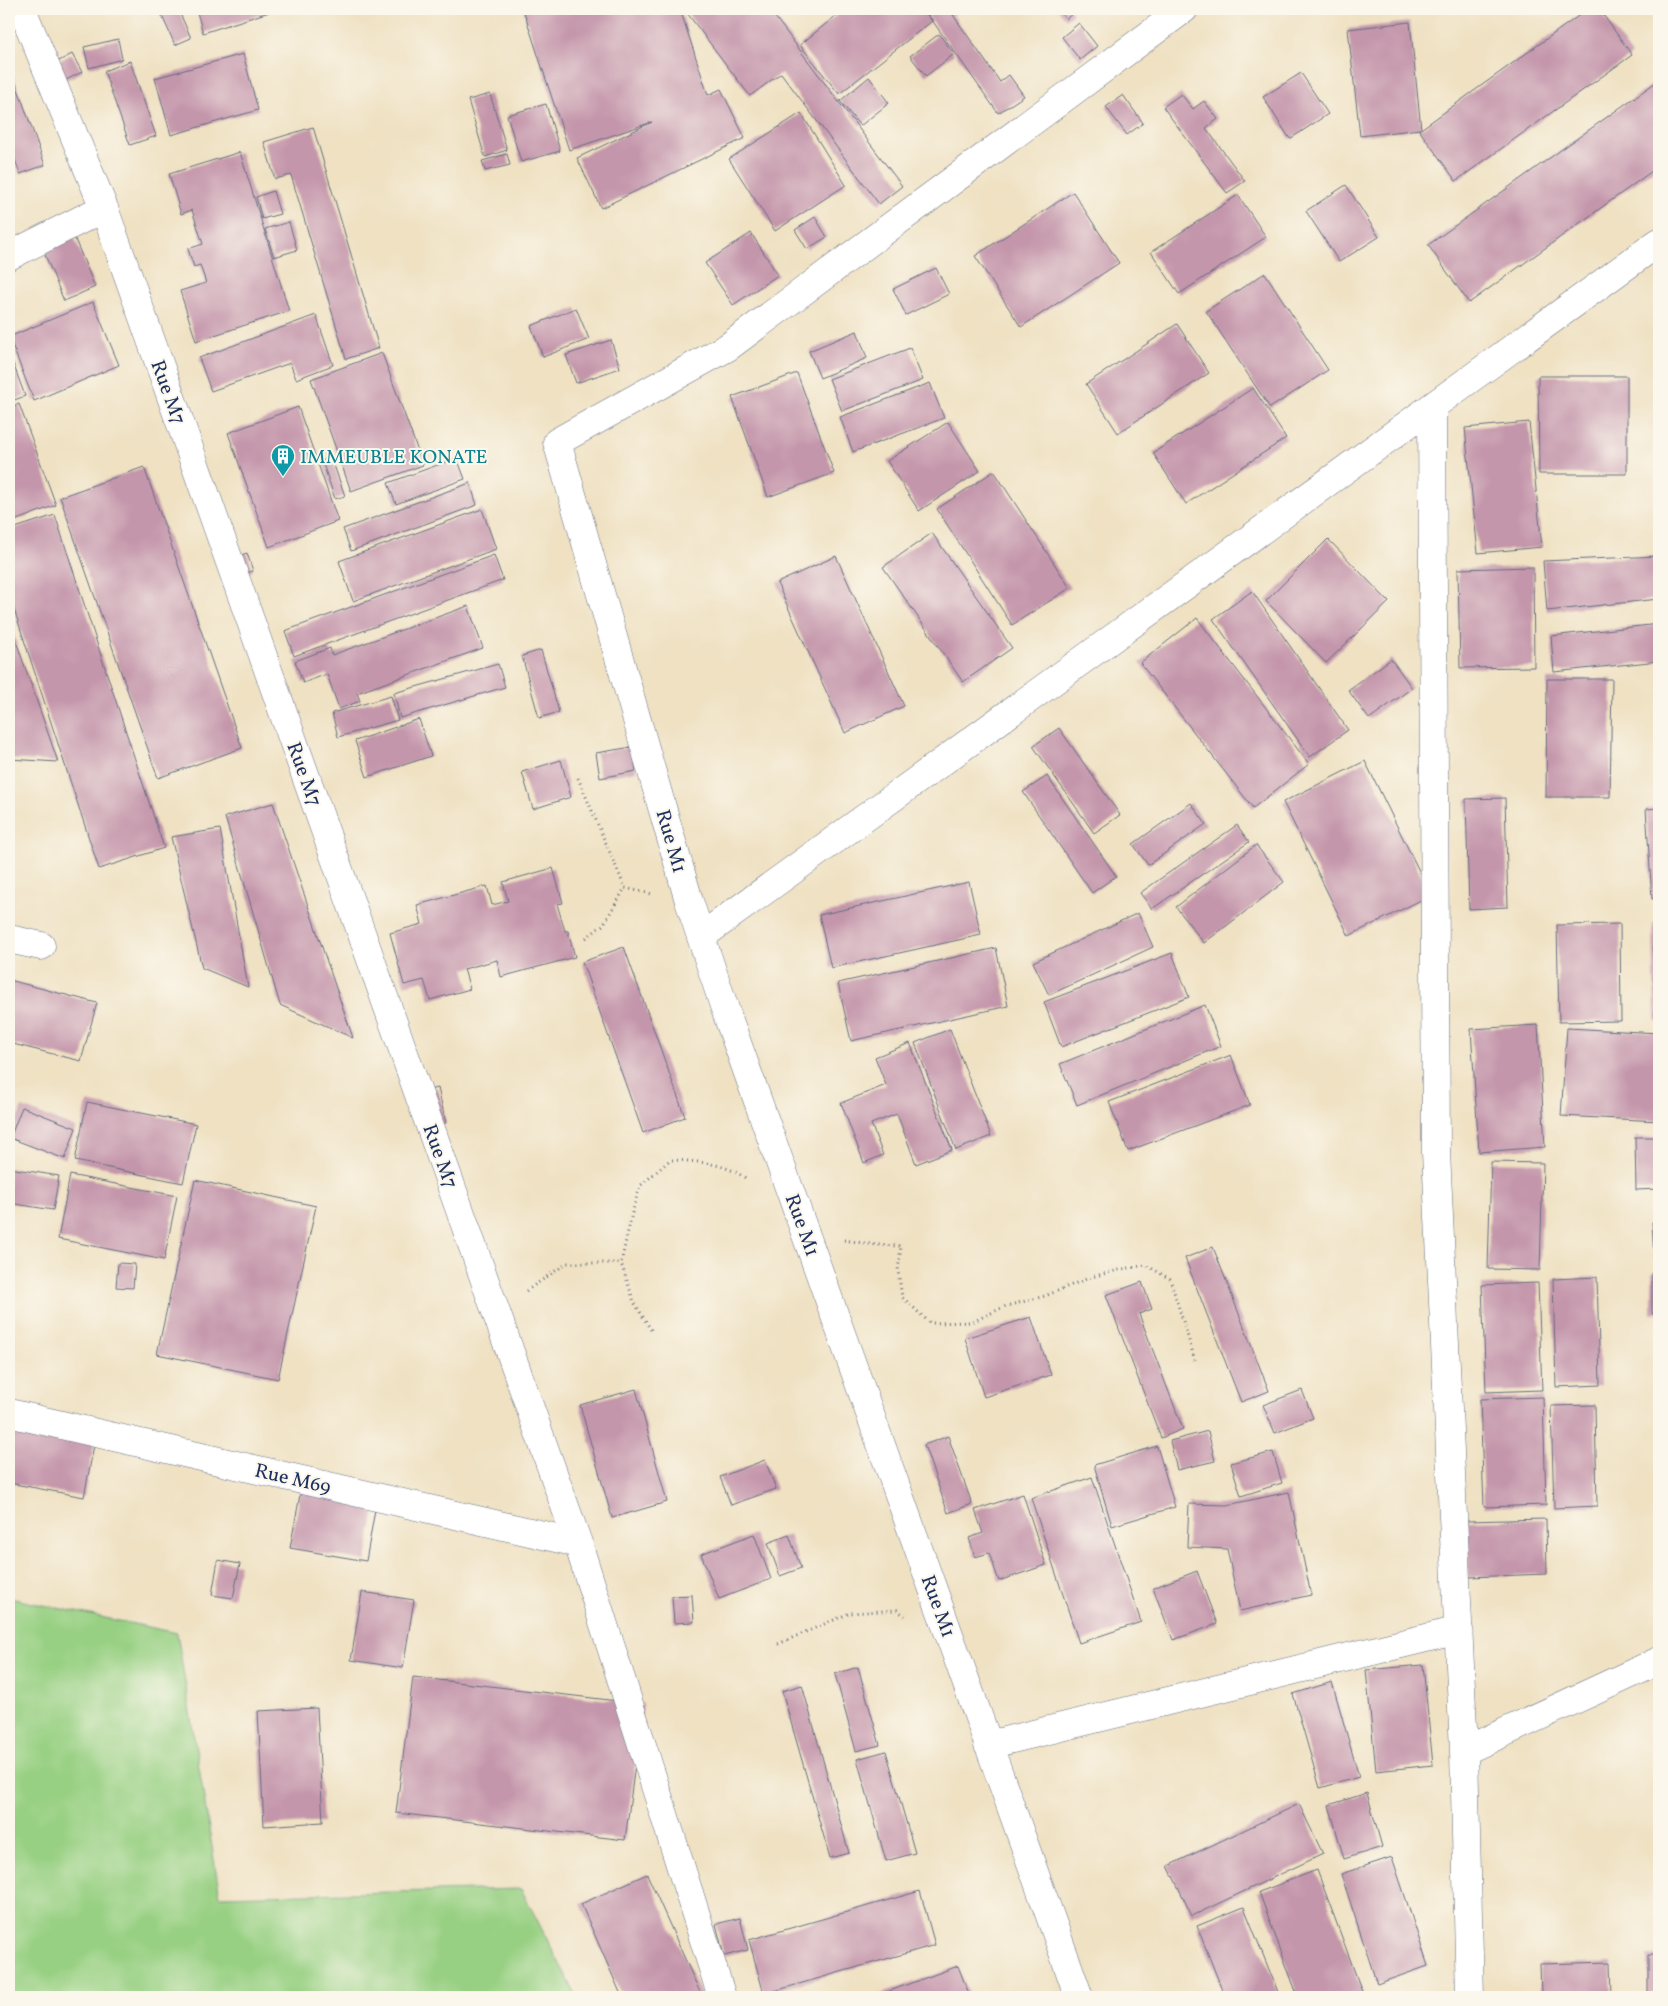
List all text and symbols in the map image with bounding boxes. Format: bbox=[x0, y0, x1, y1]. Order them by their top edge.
street label: Rue M7 bbox=[143, 357, 192, 429]
building icon: IMMEUBLE KONATE bbox=[270, 443, 296, 477]
place label: IMMEUBLE KONATE bbox=[300, 444, 487, 472]
street label: Rue M7 bbox=[279, 739, 328, 811]
street label: Rue M1 bbox=[648, 807, 692, 877]
street label: Rue M7 bbox=[415, 1121, 464, 1193]
street label: Rue M1 bbox=[777, 1190, 825, 1261]
street label: Rue M69 bbox=[252, 1458, 333, 1502]
street label: Rue M1 bbox=[913, 1571, 961, 1642]

